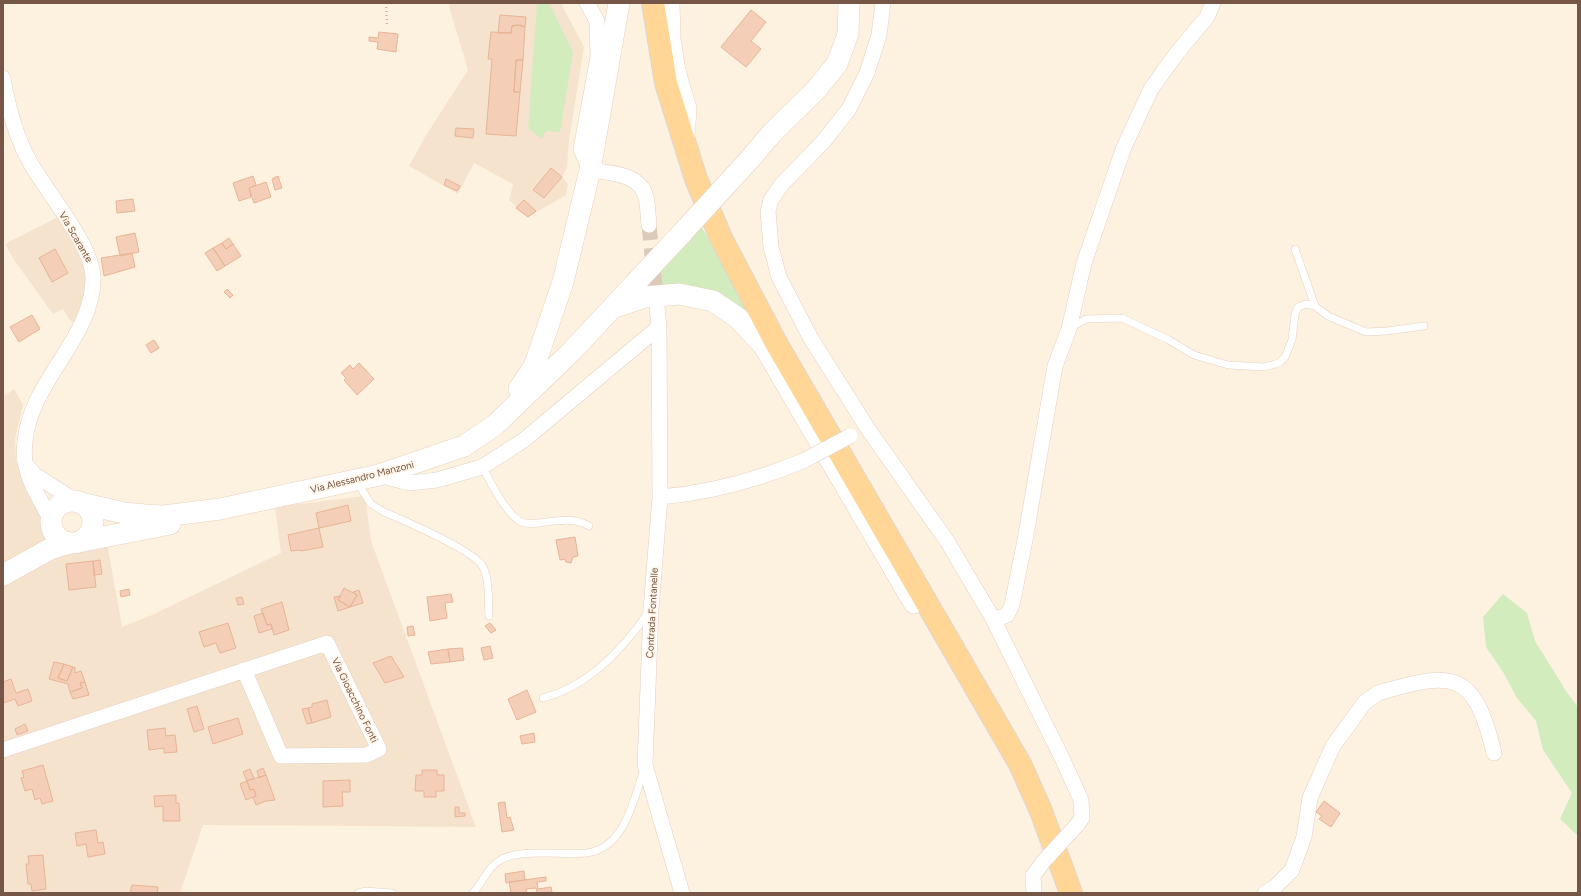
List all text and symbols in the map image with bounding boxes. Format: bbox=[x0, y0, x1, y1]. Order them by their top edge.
street label: Via Scarante bbox=[56, 209, 96, 265]
street label: Via Alessandro Manzoni bbox=[309, 458, 415, 496]
street label: Contrada Fontanelle bbox=[643, 567, 661, 659]
street label: Via Gioacchino Fonti bbox=[329, 655, 381, 745]

